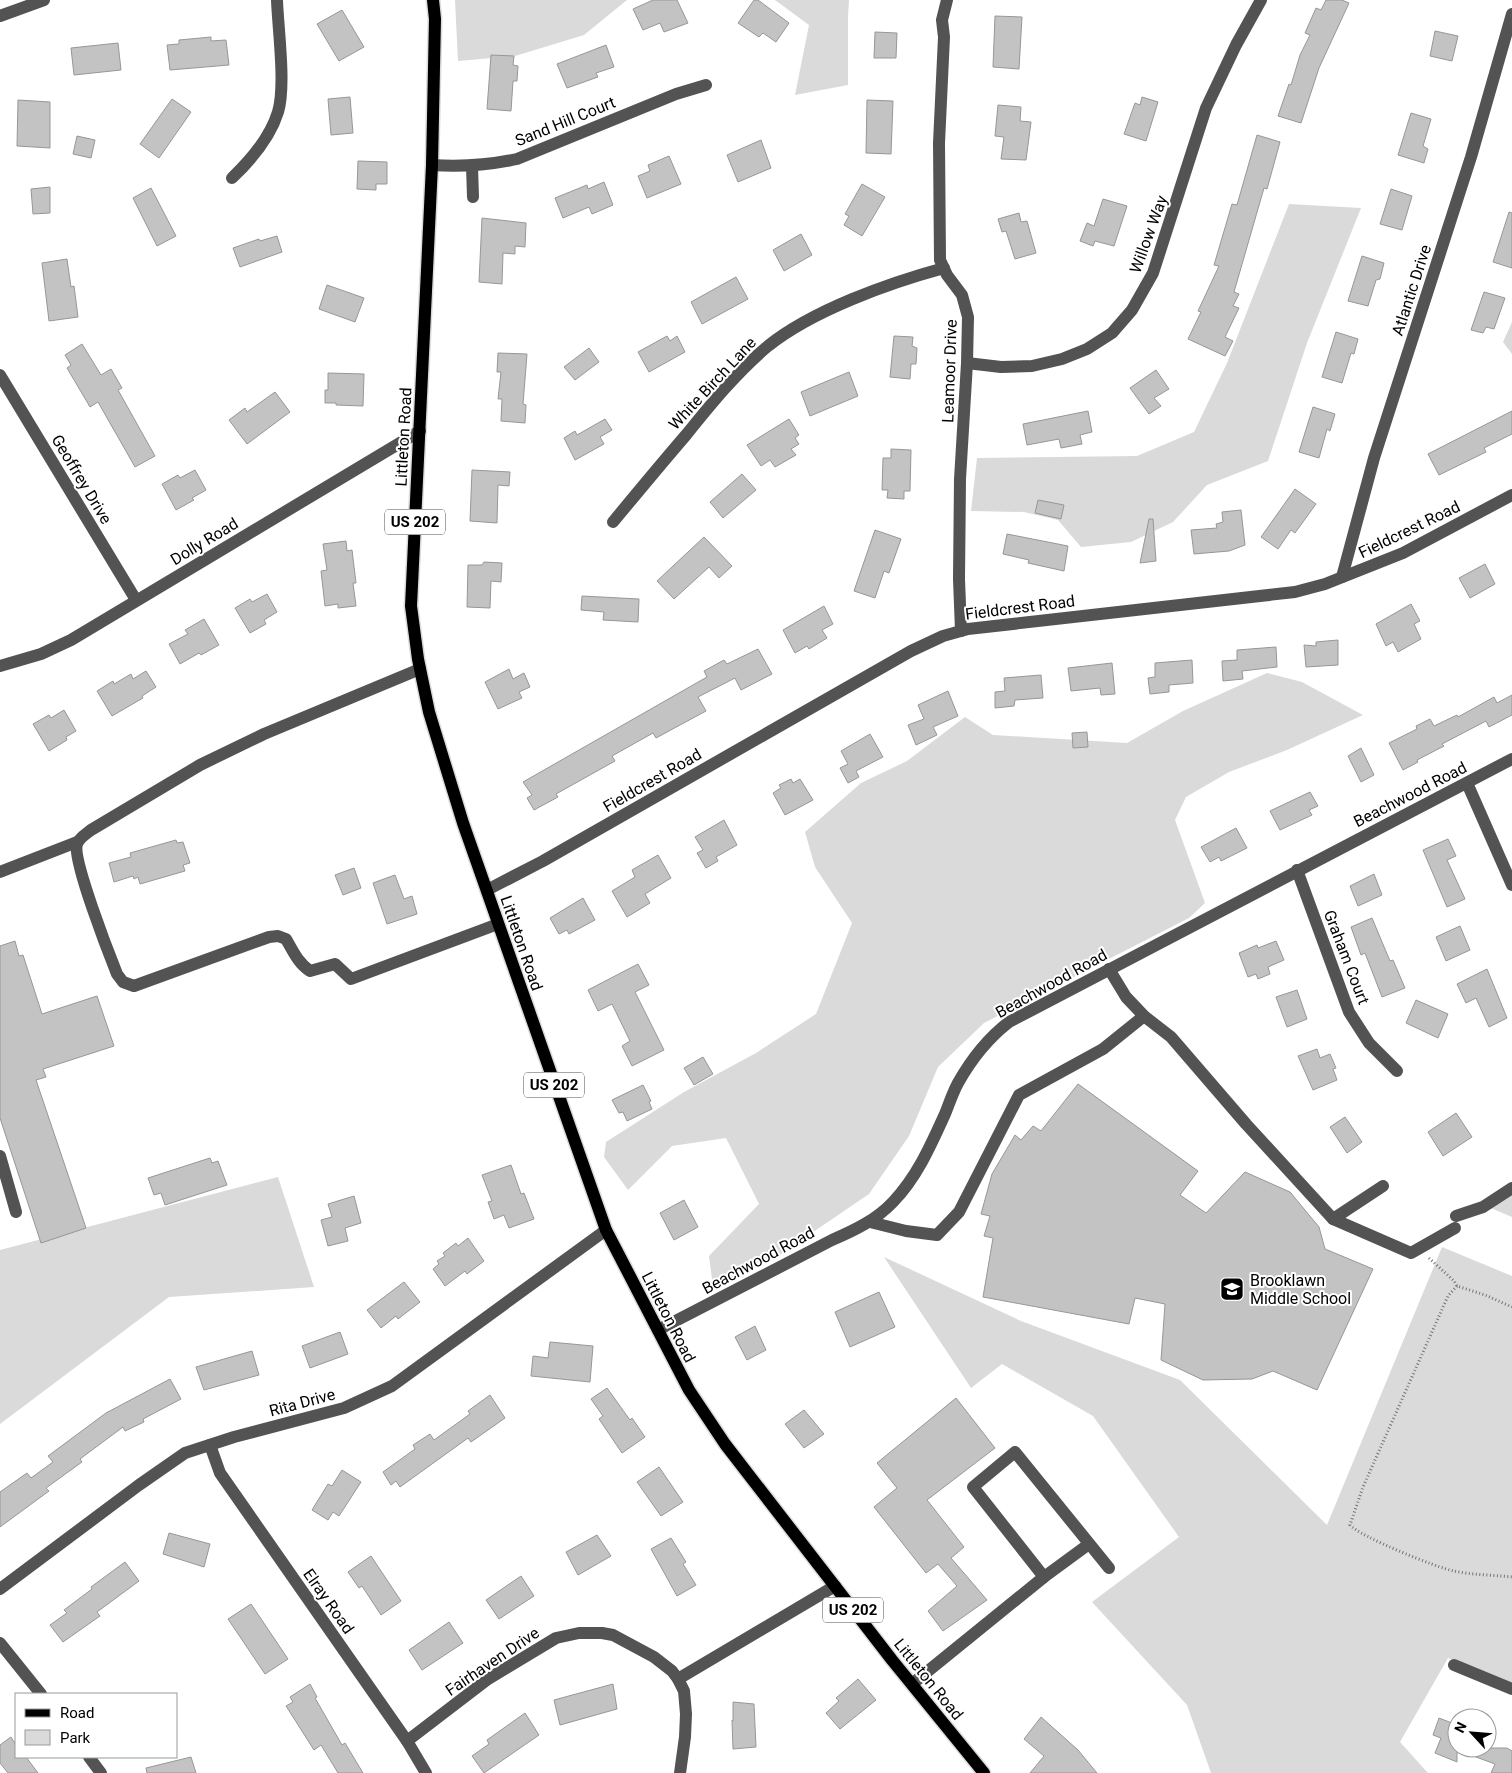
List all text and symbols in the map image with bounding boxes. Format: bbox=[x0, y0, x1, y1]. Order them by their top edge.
street label: Sand Hill Court bbox=[512, 93, 618, 150]
street label: Willow Way bbox=[1126, 192, 1171, 276]
street label: Atlantic Drive bbox=[1388, 242, 1435, 338]
street label: Leamoor Drive bbox=[938, 319, 961, 423]
street label: White Birch Lane bbox=[665, 333, 760, 434]
street label: Littleton Road bbox=[391, 387, 416, 487]
street label: Geoffrey Drive bbox=[47, 431, 116, 527]
street label: Fieldcrest Road bbox=[1355, 497, 1463, 562]
road number: US 202 bbox=[385, 510, 445, 534]
street label: Dolly Road bbox=[167, 514, 242, 569]
street label: Fieldcrest Road bbox=[964, 591, 1076, 624]
street label: Fieldcrest Road bbox=[600, 745, 705, 816]
street label: Beachwood Road bbox=[1351, 758, 1470, 831]
street label: Littleton Road bbox=[496, 893, 547, 993]
street label: Graham Court bbox=[1320, 907, 1373, 1007]
street label: Beachwood Road bbox=[992, 945, 1110, 1022]
road number: US 202 bbox=[524, 1072, 584, 1098]
street label: Beachwood Road bbox=[699, 1223, 818, 1298]
street label: Littleton Road bbox=[638, 1269, 700, 1366]
place label: Brooklawn Middle School bbox=[1250, 1271, 1351, 1308]
school or university icon: Brooklawn Middle School bbox=[1219, 1276, 1245, 1302]
street label: Rita Drive bbox=[267, 1385, 337, 1420]
street label: Elray Road bbox=[299, 1565, 358, 1637]
road number: US 202 bbox=[823, 1598, 883, 1622]
street label: Fairhaven Drive bbox=[442, 1623, 543, 1700]
street label: Littleton Road bbox=[890, 1635, 967, 1724]
legend bbox=[15, 1693, 178, 1758]
text: Road bbox=[60, 1704, 94, 1722]
north arrow bbox=[1447, 1708, 1497, 1758]
text: N bbox=[1451, 1719, 1470, 1735]
text: Park bbox=[60, 1729, 91, 1747]

